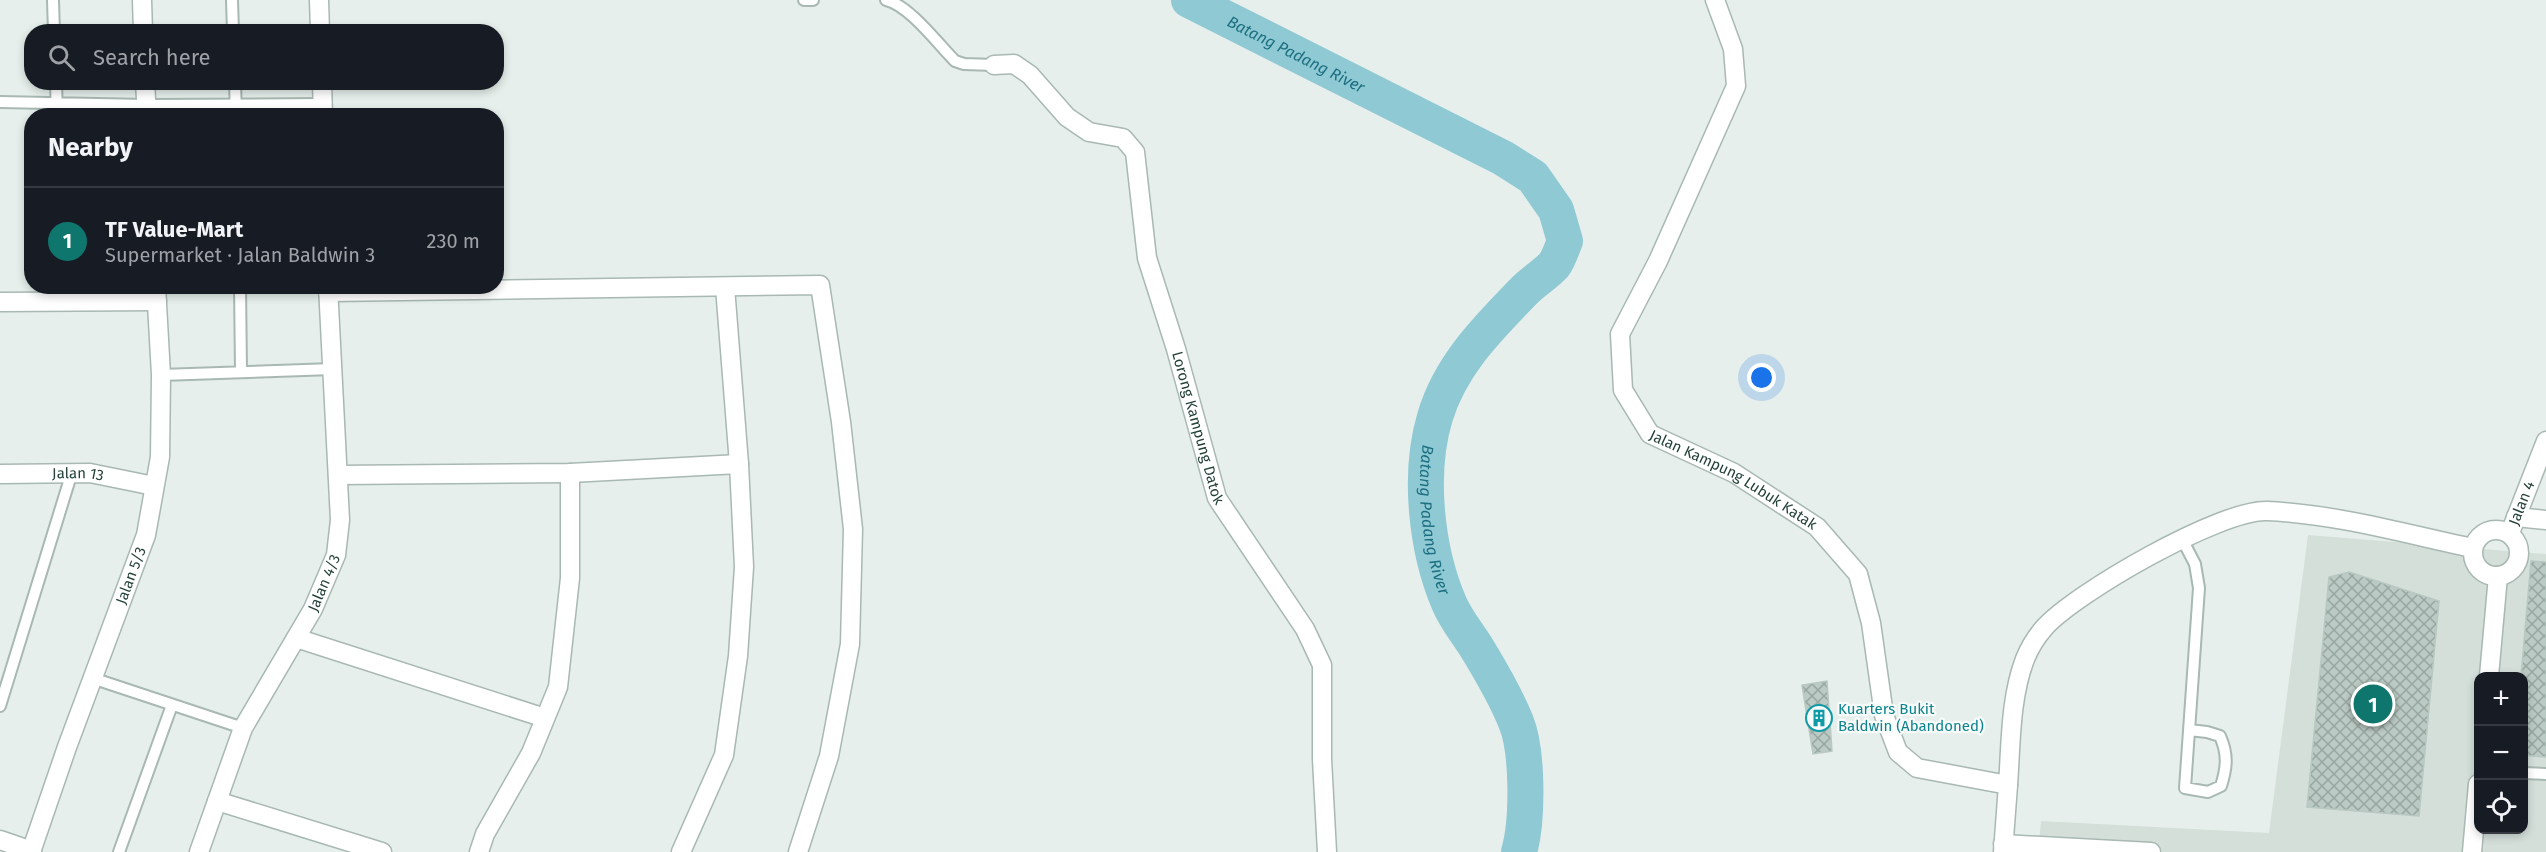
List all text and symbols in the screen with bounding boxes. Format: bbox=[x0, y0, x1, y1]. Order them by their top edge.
water label: Batang Padang River bbox=[1224, 11, 1369, 97]
search box bbox=[24, 24, 504, 90]
icon: search bbox=[45, 41, 78, 74]
text: Search here bbox=[93, 44, 211, 71]
text: Nearby bbox=[48, 132, 133, 163]
text: TF Value-Mart bbox=[105, 216, 243, 243]
text: 1 bbox=[63, 229, 72, 253]
text: 230 m bbox=[427, 229, 480, 253]
text: Supermarket · Jalan Baldwin 3 bbox=[105, 243, 375, 267]
street label: Lorong Kampung Datok bbox=[1168, 349, 1228, 508]
your location bbox=[1747, 363, 1776, 392]
street label: Jalan Kampung Lubuk Katak bbox=[1647, 426, 1821, 534]
water label: Batang Padang River bbox=[1416, 444, 1455, 598]
street label: Jalan 13 bbox=[52, 464, 105, 485]
street label: Jalan 4 bbox=[2505, 479, 2538, 528]
street label: Jalan 5/3 bbox=[112, 544, 150, 607]
street label: Jalan 4/3 bbox=[304, 552, 344, 614]
map controls bbox=[2474, 672, 2528, 834]
button: + bbox=[2474, 672, 2528, 726]
pin: 1 bbox=[2354, 682, 2392, 726]
place label: Kuarters Bukit Baldwin (Abandoned) bbox=[1838, 700, 1984, 735]
building icon: Kuarters Bukit Baldwin (Abandoned) bbox=[1804, 703, 1834, 733]
button: − bbox=[2474, 726, 2528, 780]
button: locate bbox=[2474, 780, 2528, 834]

